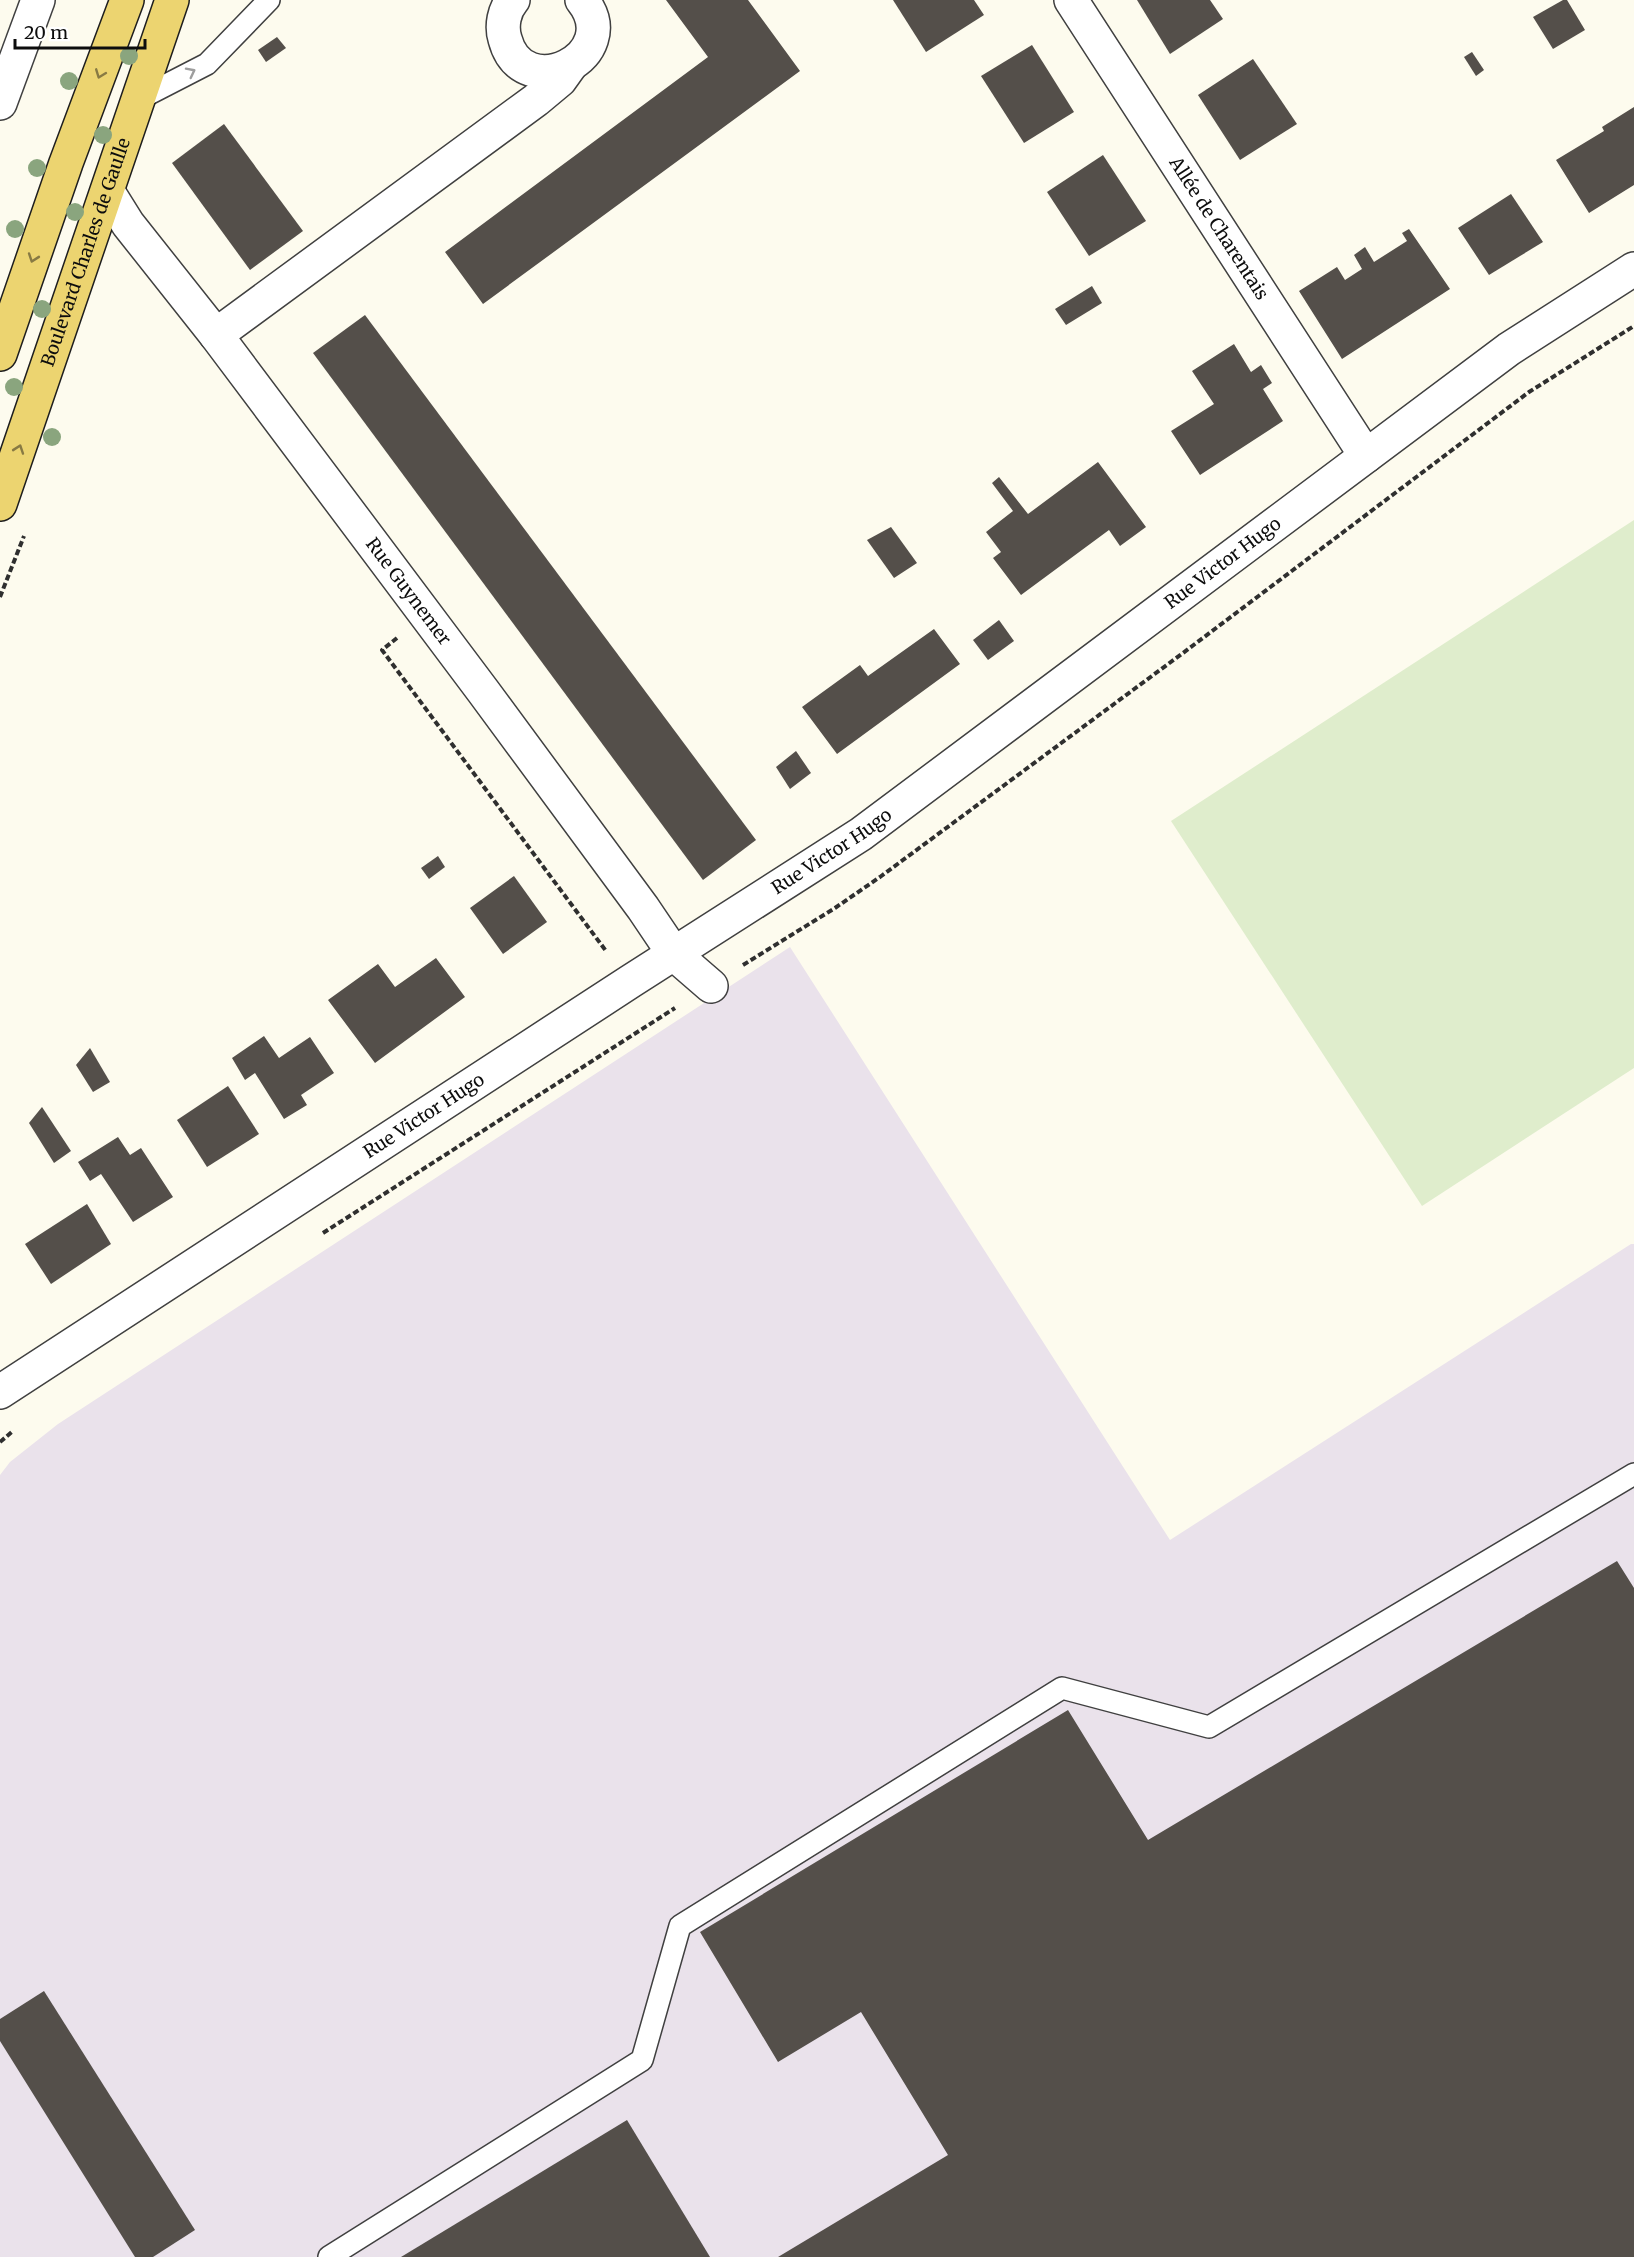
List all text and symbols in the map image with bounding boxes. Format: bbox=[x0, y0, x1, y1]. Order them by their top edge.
scale bar bbox=[15, 12, 146, 50]
text: 20 m bbox=[24, 21, 68, 44]
one-way arrow bbox=[184, 68, 195, 79]
one-way arrow bbox=[94, 69, 107, 79]
street label: Boulevard Charles de Gaulle bbox=[36, 135, 135, 369]
street label: Allée de Charentais bbox=[1164, 151, 1274, 304]
one-way arrow bbox=[28, 252, 41, 263]
one-way arrow bbox=[12, 444, 25, 455]
street label: Rue Victor Hugo bbox=[1160, 512, 1285, 614]
street label: Rue Guynemer bbox=[361, 533, 456, 649]
street label: Rue Victor Hugo bbox=[767, 803, 896, 899]
street label: Rue Victor Hugo bbox=[359, 1068, 489, 1163]

